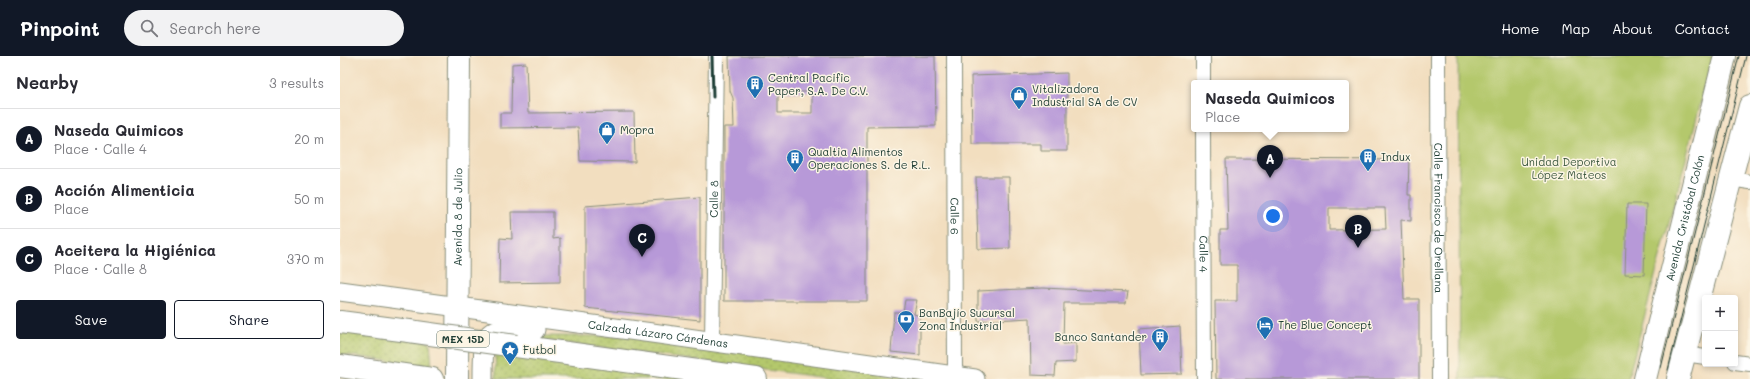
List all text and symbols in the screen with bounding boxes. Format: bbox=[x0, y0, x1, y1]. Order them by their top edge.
search box bbox=[124, 10, 404, 46]
text: Pinpoint bbox=[20, 16, 100, 41]
icon: search bbox=[138, 17, 160, 39]
text: Search here bbox=[170, 18, 261, 38]
text: Home bbox=[1501, 19, 1539, 38]
text: Map bbox=[1561, 19, 1590, 38]
text: About bbox=[1612, 19, 1653, 38]
text: Contact bbox=[1675, 19, 1730, 38]
place label: Central Pacific Paper, S.A. De C.V. bbox=[768, 70, 868, 98]
text: Nearby bbox=[16, 71, 78, 93]
text: 3 results bbox=[269, 74, 324, 91]
building icon: Central Pacific Paper, S.A. De C.V. bbox=[745, 74, 765, 99]
popup bbox=[1191, 80, 1349, 132]
place label: Vitalizadora Industrial SA de CV bbox=[1032, 81, 1138, 109]
shop icon: Vitalizadora Industrial SA de CV bbox=[1009, 85, 1029, 110]
text: Naseda Quimicos bbox=[1205, 88, 1335, 108]
text: Place bbox=[1205, 108, 1240, 125]
text: Naseda Quimicos bbox=[54, 120, 184, 140]
shop icon: Mopra bbox=[597, 120, 617, 145]
place label: Mopra bbox=[620, 122, 655, 137]
text: A bbox=[24, 130, 34, 147]
text: 20 m bbox=[294, 130, 324, 147]
text: Place · Calle 4 bbox=[54, 140, 147, 157]
street label: Calle Francisco de Orellana bbox=[1431, 143, 1447, 294]
place label: Qualtia Alimentos Operaciones S. de R.L. bbox=[808, 144, 930, 172]
pin: A bbox=[1257, 145, 1283, 178]
building icon: Indux bbox=[1358, 147, 1378, 172]
building icon: Qualtia Alimentos Operaciones S. de R.L. bbox=[785, 148, 805, 173]
place label: Indux bbox=[1381, 149, 1411, 164]
street label: Avenida Cristóbal Colón bbox=[1662, 153, 1707, 282]
park label: Unidad Deportiva López Mateos bbox=[1521, 154, 1617, 182]
street label: Avenida 8 de Julio bbox=[450, 167, 465, 266]
text: Acción Alimenticia bbox=[54, 180, 195, 200]
street label: Calle 8 bbox=[706, 180, 721, 218]
text: B bbox=[25, 190, 33, 207]
text: 50 m bbox=[294, 190, 324, 207]
street label: Calle 6 bbox=[947, 197, 963, 235]
text: Place bbox=[54, 200, 89, 217]
your location bbox=[1263, 206, 1283, 226]
pin: B bbox=[1345, 215, 1371, 248]
pin: C bbox=[629, 224, 655, 257]
street label: Calle 4 bbox=[1196, 235, 1212, 273]
text: Aceitera la Higiénica bbox=[54, 240, 216, 260]
text: C bbox=[24, 250, 34, 267]
text: 370 m bbox=[287, 250, 324, 267]
text: Place · Calle 8 bbox=[54, 260, 147, 277]
map controls bbox=[1702, 295, 1738, 367]
button: + bbox=[1702, 295, 1738, 331]
button: Save bbox=[16, 300, 166, 339]
button: Share bbox=[174, 300, 324, 339]
place label: BanBajío Sucursal Zona Industrial bbox=[919, 305, 1015, 333]
bank icon: BanBajío Sucursal Zona Industrial bbox=[896, 309, 916, 334]
hotel icon: The Blue Concept bbox=[1255, 315, 1275, 340]
street label: Calzada Lázaro Cárdenas bbox=[587, 316, 729, 351]
place label: The Blue Concept bbox=[1278, 317, 1372, 332]
building icon: Banco Santander bbox=[1150, 327, 1170, 352]
place label: Banco Santander bbox=[1054, 329, 1147, 344]
road number: MEX 15D bbox=[437, 331, 489, 347]
button: − bbox=[1702, 331, 1738, 367]
place icon: Futbol bbox=[500, 340, 520, 365]
place label: Futbol bbox=[523, 342, 556, 357]

